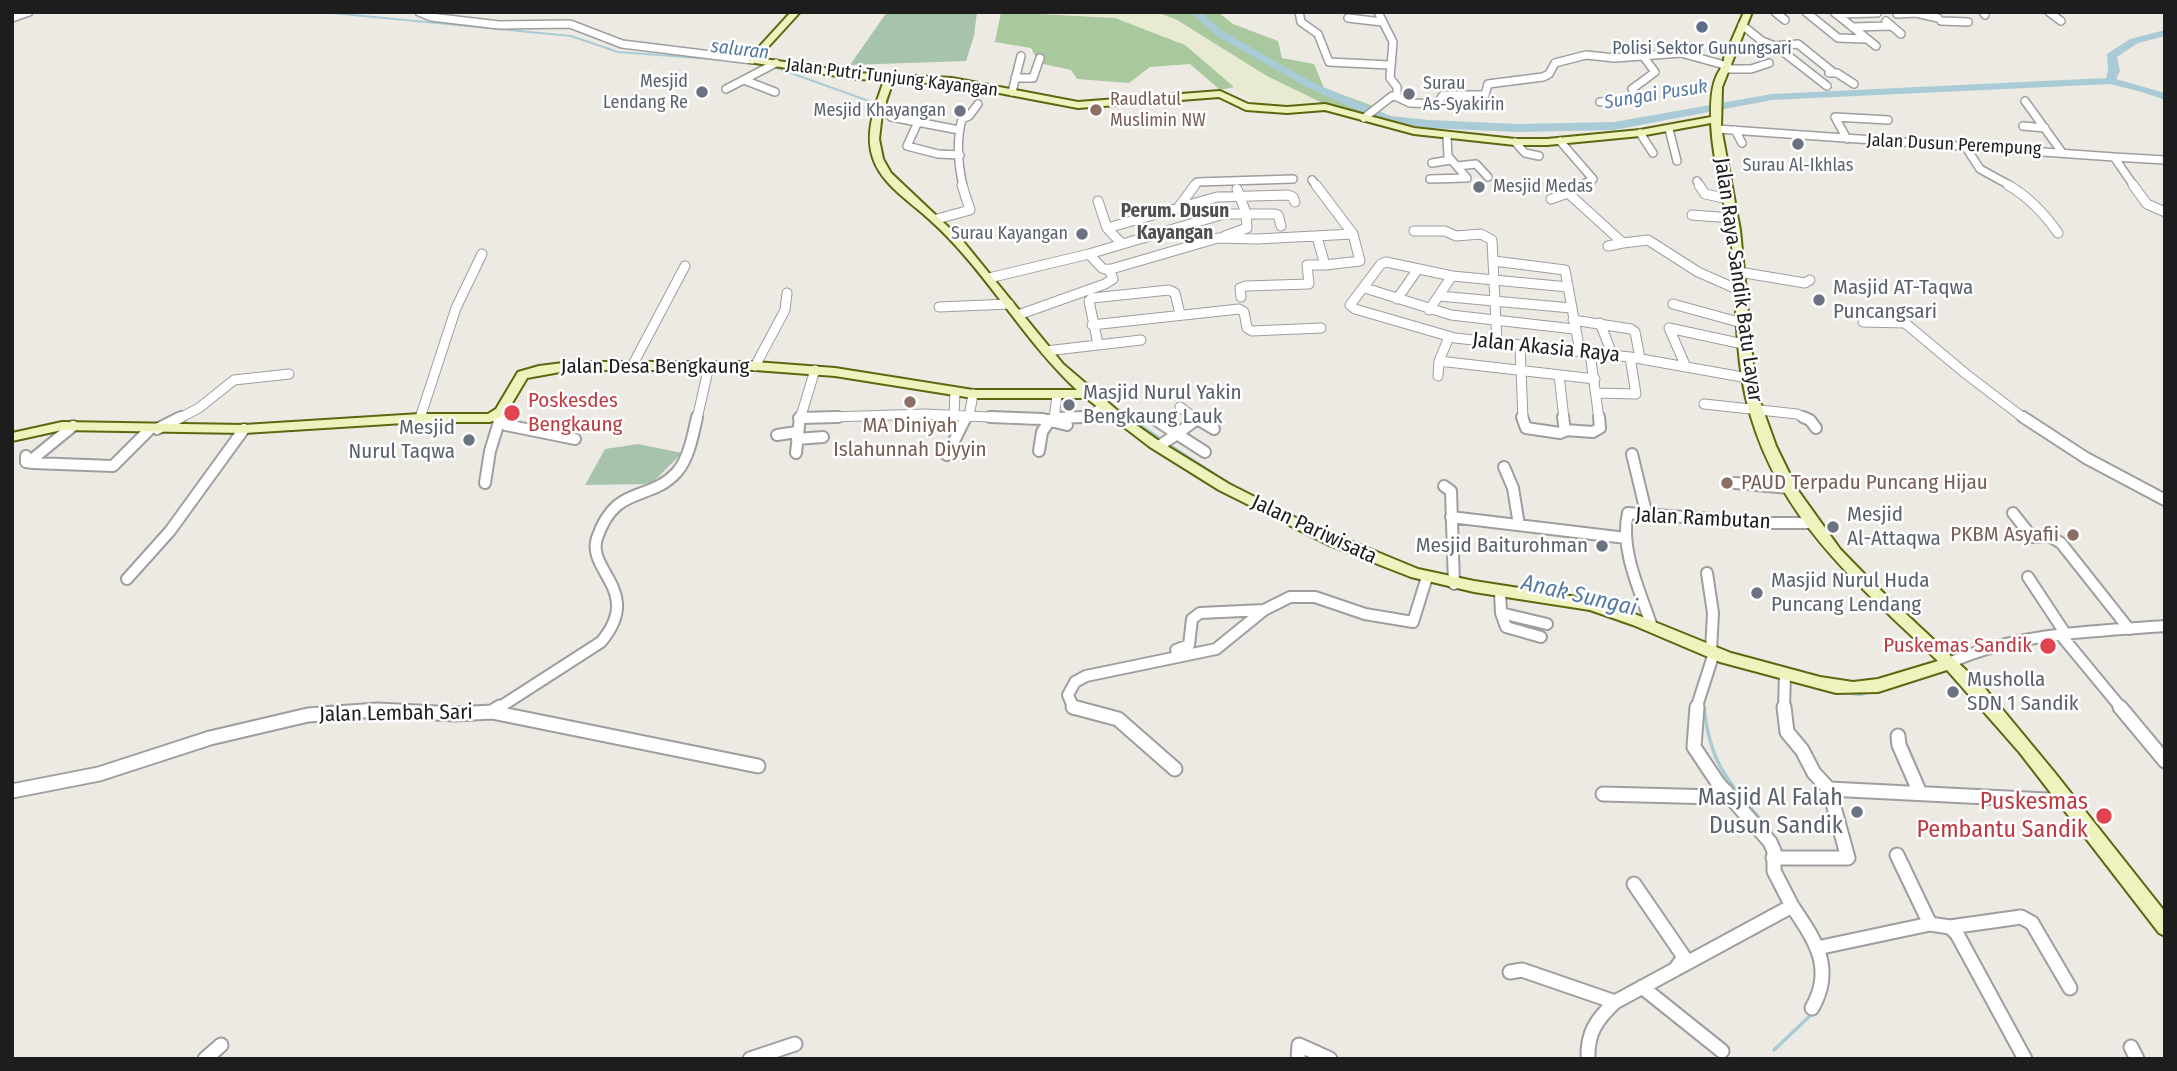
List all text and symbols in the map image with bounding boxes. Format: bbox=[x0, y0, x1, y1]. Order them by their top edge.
marker: Polisi Sektor Gunungsari bbox=[1694, 19, 1710, 35]
water label: saluran bbox=[710, 35, 770, 65]
place label: Polisi Sektor Gunungsari bbox=[1612, 38, 1792, 60]
street label: Jalan Putri Tunjung Kayangan bbox=[785, 54, 999, 102]
place label: Mesjid Lendang Re bbox=[603, 71, 688, 114]
place label: Surau As-Syakirin bbox=[1423, 73, 1504, 116]
water label: Sungai Pusuk bbox=[1603, 76, 1709, 114]
marker: Mesjid Lendang Re bbox=[694, 84, 710, 100]
marker: Surau As-Syakirin bbox=[1401, 86, 1417, 102]
place label: Raudlatul Muslimin NW bbox=[1110, 89, 1206, 132]
place label: Mesjid Khayangan bbox=[814, 100, 946, 122]
marker: Raudlatul Muslimin NW bbox=[1088, 102, 1104, 118]
marker: Mesjid Khayangan bbox=[952, 103, 968, 119]
street label: Jalan Dusun Perempung bbox=[1866, 130, 2042, 160]
marker: Surau Al-Ikhlas bbox=[1790, 136, 1806, 152]
place label: Surau Al-Ikhlas bbox=[1743, 155, 1853, 177]
street label: Jalan Raya Sandik Batu Layar bbox=[1708, 156, 1768, 404]
place label: Mesjid Medas bbox=[1493, 176, 1593, 198]
marker: Mesjid Medas bbox=[1471, 179, 1487, 195]
district label: Perum. Dusun Kayangan bbox=[1121, 201, 1229, 245]
place label: Surau Kayangan bbox=[951, 223, 1068, 245]
marker: Surau Kayangan bbox=[1074, 226, 1090, 242]
place label: Masjid AT-Taqwa Puncangsari bbox=[1833, 275, 1973, 325]
marker: Masjid AT-Taqwa Puncangsari bbox=[1811, 292, 1827, 308]
street label: Jalan Akasia Raya bbox=[1471, 328, 1621, 368]
street label: Jalan Desa Bengkaung bbox=[561, 354, 749, 380]
place label: Masjid Nurul Yakin Bengkaung Lauk bbox=[1083, 380, 1242, 430]
place label: Poskesdes Bengkaung bbox=[528, 388, 622, 438]
marker: MA Diniyah Islahunnah Diyyin bbox=[902, 394, 918, 410]
marker: Masjid Nurul Yakin Bengkaung Lauk bbox=[1061, 397, 1077, 413]
marker: Poskesdes Bengkaung bbox=[502, 403, 522, 423]
place label: MA Diniyah Islahunnah Diyyin bbox=[833, 413, 987, 463]
place label: Mesjid Nurul Taqwa bbox=[348, 415, 455, 465]
marker: Mesjid Nurul Taqwa bbox=[461, 432, 477, 448]
place label: PAUD Terpadu Puncang Hijau bbox=[1741, 470, 1988, 496]
marker: PAUD Terpadu Puncang Hijau bbox=[1719, 475, 1735, 491]
street label: Jalan Pariwisata bbox=[1247, 490, 1381, 570]
place label: Mesjid Al-Attaqwa bbox=[1847, 502, 1941, 552]
street label: Jalan Rambutan bbox=[1635, 503, 1771, 535]
marker: Mesjid Al-Attaqwa bbox=[1825, 519, 1841, 535]
place label: PKBM Asyafii bbox=[1950, 522, 2059, 548]
marker: PKBM Asyafii bbox=[2065, 527, 2081, 543]
place label: Mesjid Baiturohman bbox=[1416, 533, 1588, 559]
marker: Mesjid Baiturohman bbox=[1594, 538, 1610, 554]
place label: Masjid Nurul Huda Puncang Lendang bbox=[1771, 568, 1930, 618]
water label: Anak Sungai bbox=[1519, 569, 1639, 623]
marker: Masjid Nurul Huda Puncang Lendang bbox=[1749, 585, 1765, 601]
place label: Puskemas Sandik bbox=[1883, 633, 2032, 659]
marker: Puskemas Sandik bbox=[2038, 636, 2058, 656]
place label: Musholla SDN 1 Sandik bbox=[1967, 667, 2079, 717]
marker: Musholla SDN 1 Sandik bbox=[1945, 684, 1961, 700]
street label: Jalan Lembah Sari bbox=[319, 700, 473, 728]
place label: Masjid Al Falah Dusun Sandik bbox=[1698, 784, 1843, 840]
place label: Puskesmas Pembantu Sandik bbox=[1916, 788, 2088, 844]
marker: Masjid Al Falah Dusun Sandik bbox=[1849, 804, 1865, 820]
marker: Puskesmas Pembantu Sandik bbox=[2094, 806, 2114, 826]

